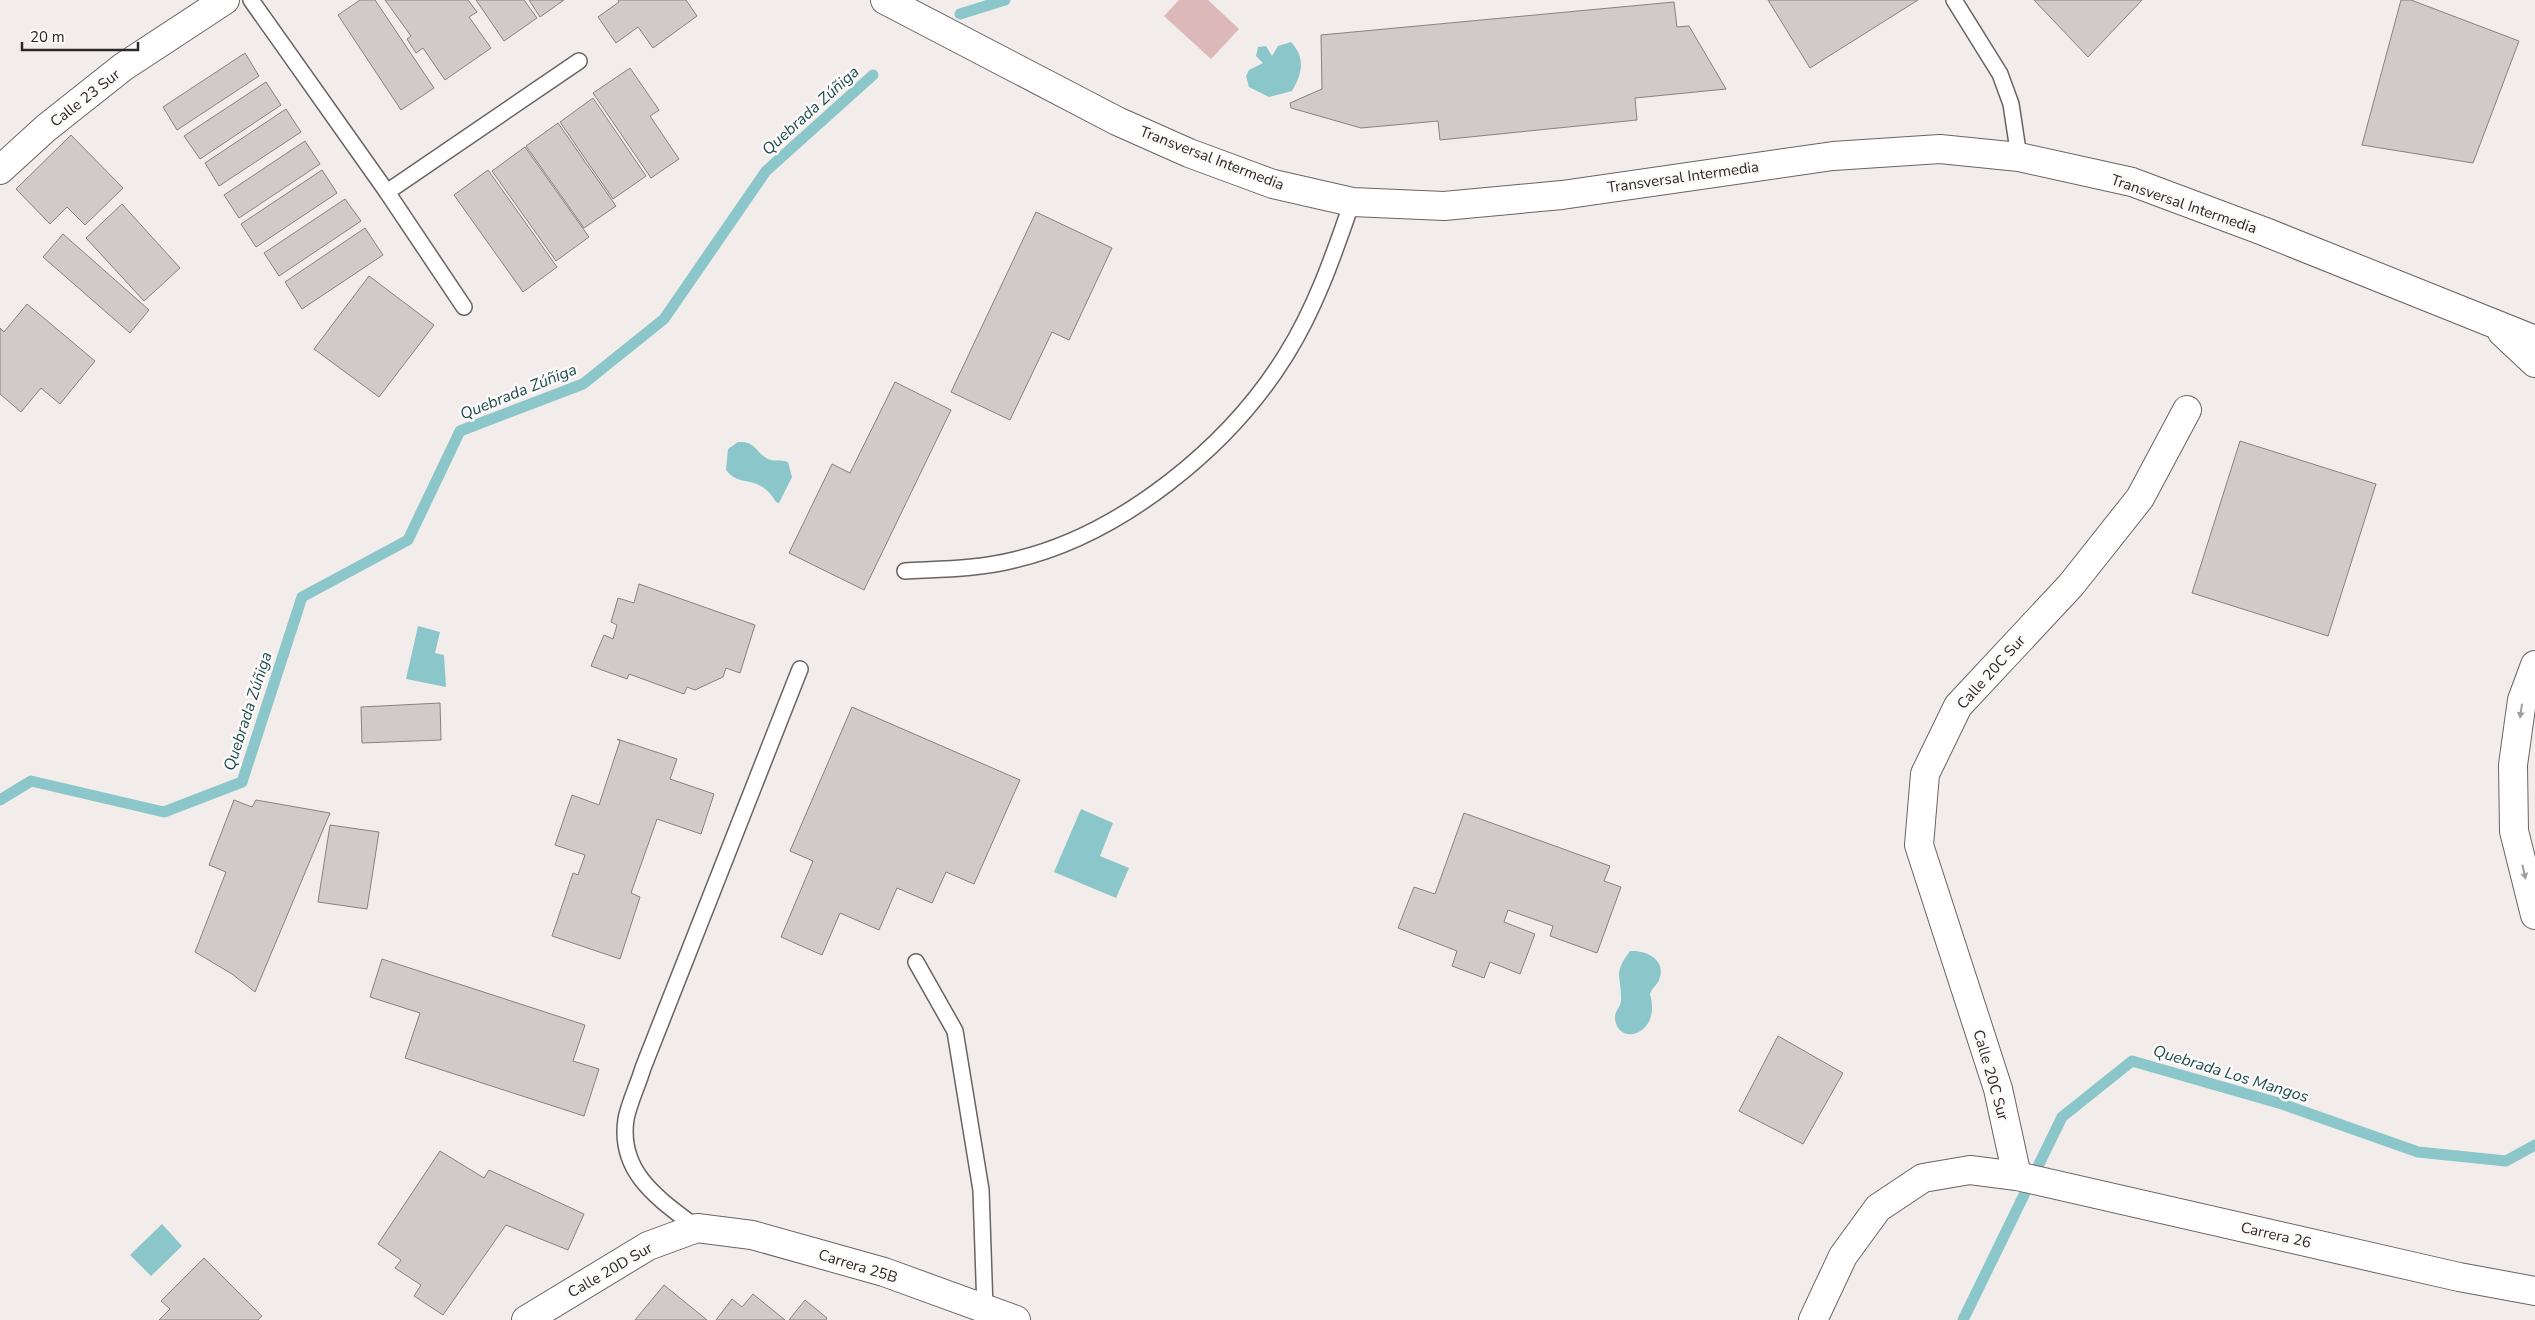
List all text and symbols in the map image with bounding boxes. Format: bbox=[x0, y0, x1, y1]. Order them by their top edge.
scale bar bbox=[22, 20, 139, 52]
text: 20 m bbox=[30, 27, 65, 47]
water label: Quebrada Zúñiga bbox=[757, 61, 864, 160]
street label: Calle 23 Sur bbox=[46, 64, 124, 132]
street label: Transversal Intermedia bbox=[1137, 121, 1287, 195]
street label: Transversal Intermedia bbox=[1606, 156, 1760, 198]
street label: Transversal Intermedia bbox=[2108, 170, 2260, 238]
water label: Quebrada Zúñiga bbox=[457, 358, 580, 425]
street label: Calle 20C Sur bbox=[1952, 630, 2030, 713]
water label: Quebrada Zúñiga bbox=[218, 649, 278, 774]
one-way arrow bbox=[2517, 703, 2525, 719]
one-way arrow bbox=[2520, 864, 2528, 879]
street label: Calle 20C Sur bbox=[1969, 1027, 2014, 1123]
water label: Quebrada Los Mangos bbox=[2150, 1040, 2312, 1108]
street label: Carrera 26 bbox=[2239, 1217, 2313, 1253]
street label: Calle 20D Sur bbox=[564, 1237, 656, 1302]
street label: Carrera 25B bbox=[816, 1244, 900, 1288]

